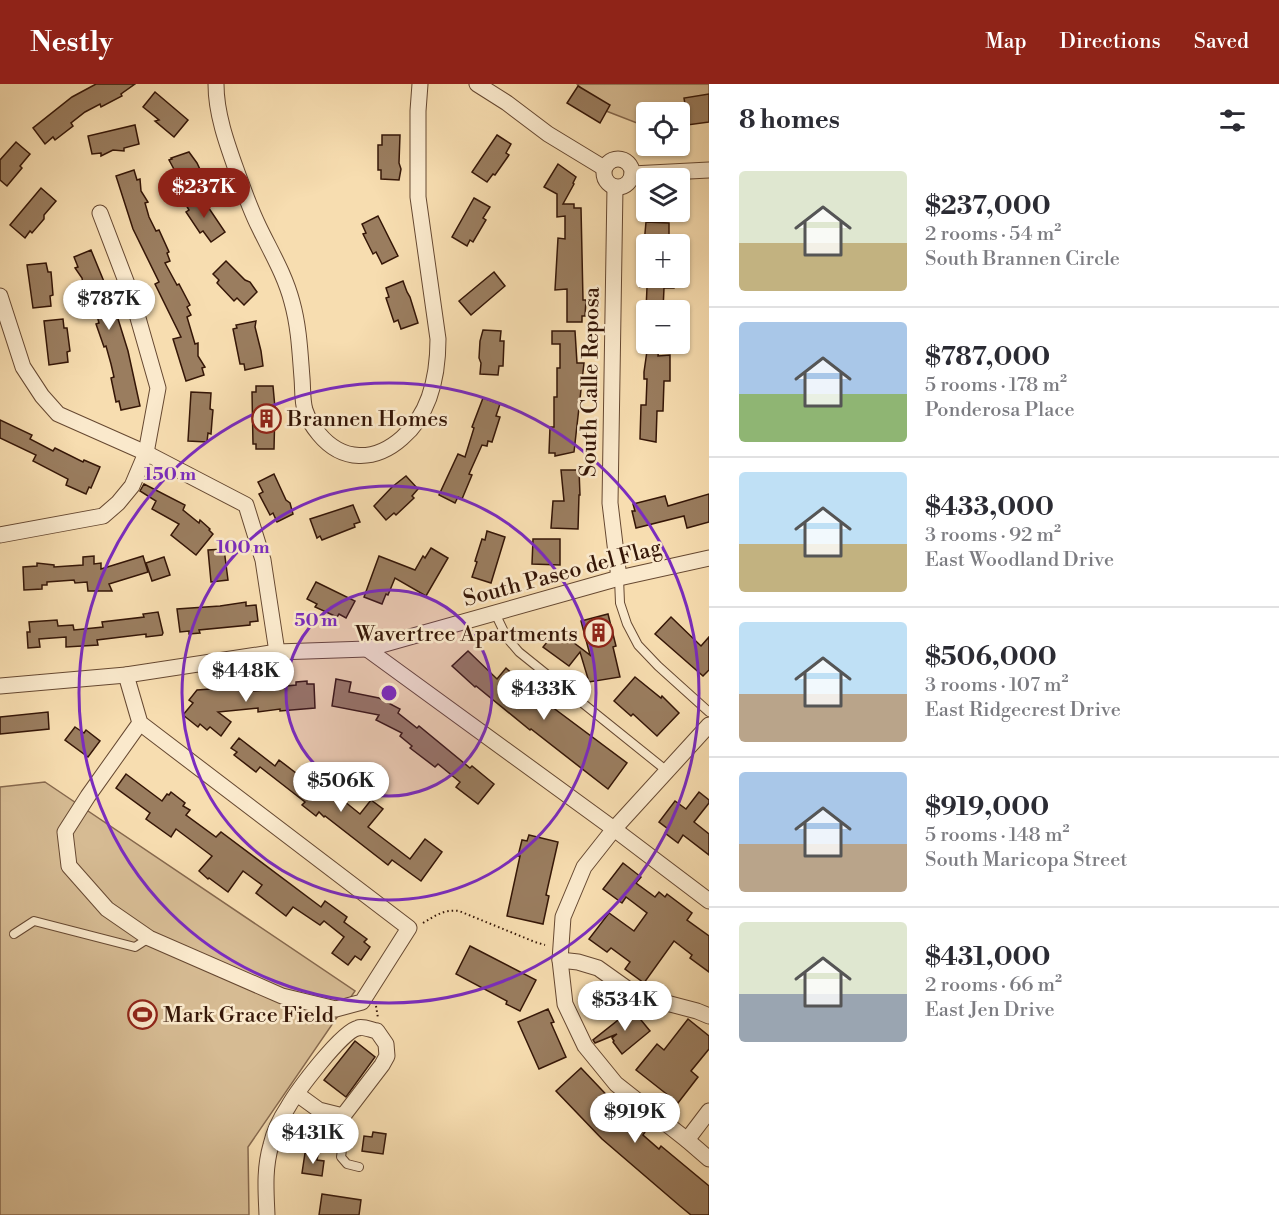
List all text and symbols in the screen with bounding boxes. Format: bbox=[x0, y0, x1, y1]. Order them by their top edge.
text: Nestly bbox=[30, 25, 113, 60]
text: Map bbox=[985, 29, 1027, 55]
text: Directions bbox=[1060, 29, 1161, 55]
text: Saved bbox=[1194, 29, 1249, 55]
map controls bbox=[636, 102, 690, 354]
button: locate bbox=[636, 102, 690, 156]
text: 8 homes bbox=[739, 104, 840, 136]
icon: filters bbox=[1216, 104, 1249, 137]
pin: $237K bbox=[162, 168, 246, 219]
button: layers bbox=[636, 168, 690, 222]
text: $237K bbox=[172, 175, 236, 200]
text: $237,000 bbox=[925, 190, 1051, 222]
icon: home bbox=[787, 195, 859, 267]
text: 2 rooms · 54 m² bbox=[925, 222, 1061, 247]
button: + bbox=[636, 234, 690, 288]
text: South Brannen Circle bbox=[925, 247, 1120, 272]
pin: $787K bbox=[67, 280, 151, 331]
street label: South Calle Reposa bbox=[575, 286, 606, 477]
text: $787K bbox=[77, 287, 141, 312]
button: − bbox=[636, 300, 690, 354]
text: $787,000 bbox=[925, 341, 1050, 373]
icon: home bbox=[787, 346, 859, 418]
text: 5 rooms · 178 m² bbox=[925, 373, 1067, 398]
text: Ponderosa Place bbox=[925, 398, 1075, 423]
building icon: Brannen Homes bbox=[250, 402, 282, 434]
place label: Brannen Homes bbox=[286, 406, 448, 433]
text: 150 m bbox=[144, 463, 197, 486]
text: $433,000 bbox=[925, 491, 1054, 523]
icon: home bbox=[787, 496, 859, 568]
text: 3 rooms · 92 m² bbox=[925, 523, 1061, 548]
street label: South Paseo del Flag bbox=[460, 534, 665, 613]
text: 100 m bbox=[216, 536, 270, 559]
text: East Woodland Drive bbox=[925, 548, 1114, 573]
text: 50 m bbox=[294, 609, 338, 632]
building icon: Wavertree Apartments bbox=[583, 617, 615, 649]
place label: Wavertree Apartments bbox=[354, 621, 578, 648]
text: $506,000 bbox=[925, 641, 1057, 673]
icon: home bbox=[787, 646, 859, 718]
pin: $448K bbox=[204, 652, 288, 703]
text: $448K bbox=[212, 659, 280, 684]
pin: $433K bbox=[502, 670, 586, 721]
text: 3 rooms · 107 m² bbox=[925, 673, 1069, 698]
text: $433K bbox=[511, 677, 577, 702]
centre of rings bbox=[379, 683, 399, 703]
text: East Ridgecrest Drive bbox=[925, 698, 1121, 723]
pin: $506K bbox=[299, 762, 383, 813]
text: $506K bbox=[307, 769, 375, 794]
text: $919,000 bbox=[925, 791, 1049, 823]
icon: home bbox=[787, 796, 859, 868]
text: 5 rooms · 148 m² bbox=[925, 823, 1069, 848]
text: South Maricopa Street bbox=[925, 848, 1127, 873]
text: $431,000 bbox=[925, 941, 1050, 973]
icon: home bbox=[787, 946, 859, 1018]
text: 2 rooms · 66 m² bbox=[925, 973, 1062, 998]
pin: $534K bbox=[583, 981, 667, 1032]
text: $534K bbox=[592, 988, 658, 1013]
sports icon: Mark Grace Field bbox=[126, 998, 158, 1030]
text: East Jen Drive bbox=[925, 998, 1055, 1023]
place label: Mark Grace Field bbox=[163, 1002, 334, 1029]
pin: $919K bbox=[593, 1093, 677, 1144]
text: $919K bbox=[604, 1100, 666, 1125]
pin: $431K bbox=[271, 1114, 355, 1165]
text: $431K bbox=[282, 1121, 344, 1146]

